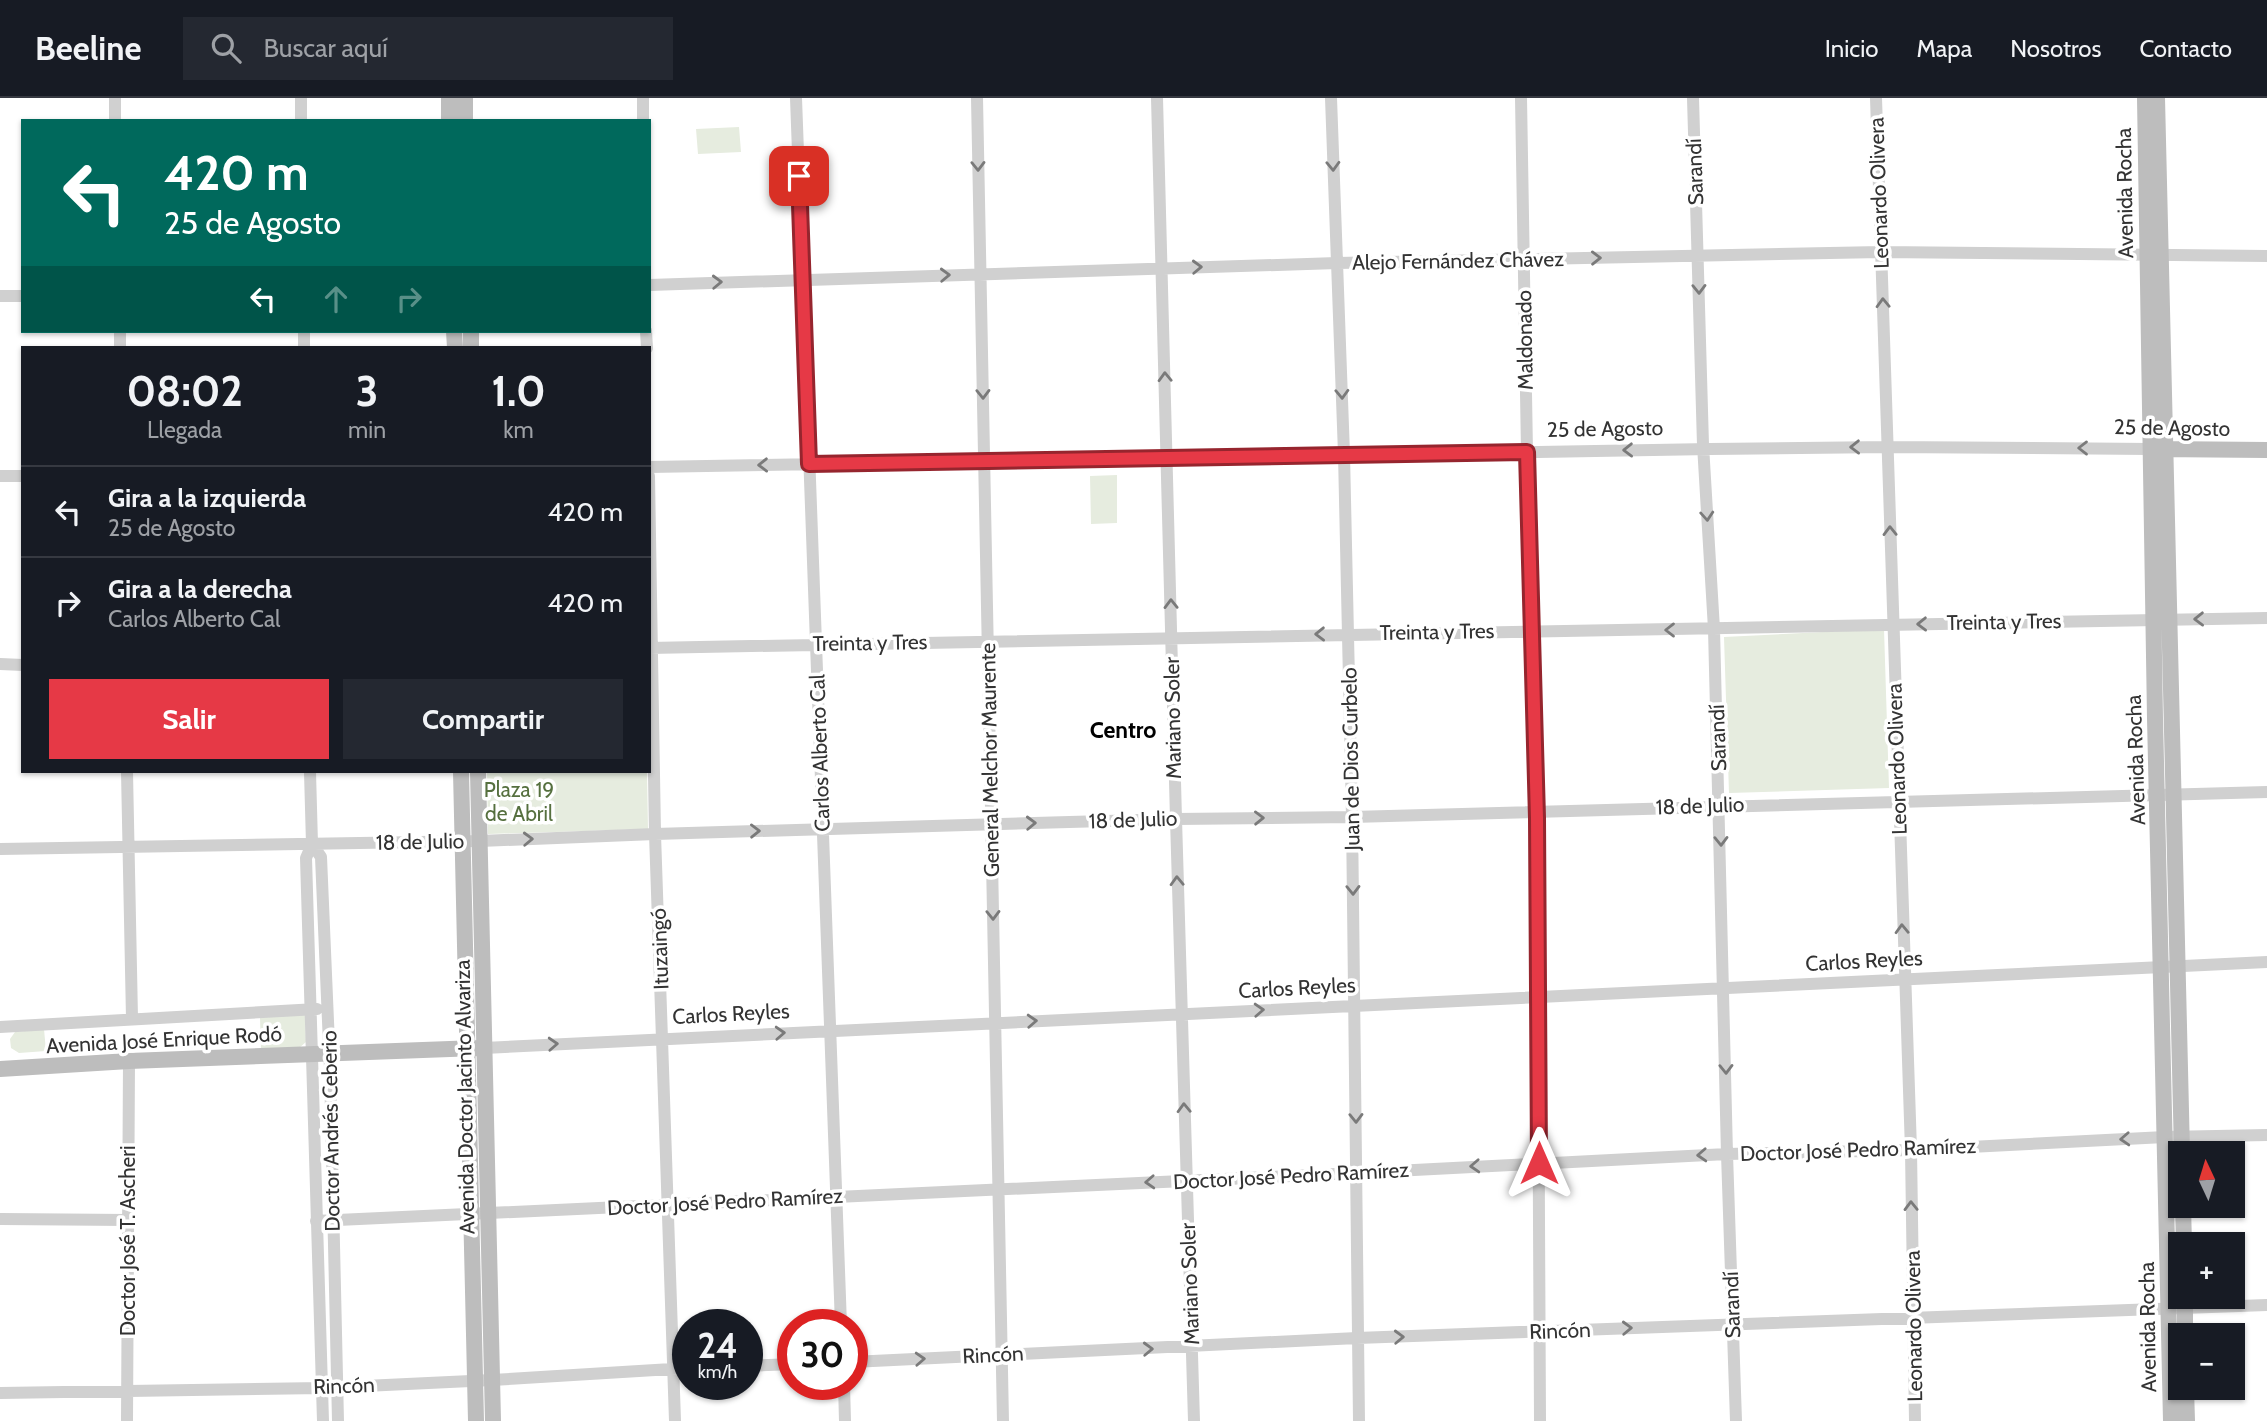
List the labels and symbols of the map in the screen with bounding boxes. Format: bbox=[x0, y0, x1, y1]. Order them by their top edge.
street label: Leonardo Olivera bbox=[1863, 117, 1894, 269]
street label: Avenida Rocha bbox=[2111, 128, 2138, 258]
street label: Sarandí bbox=[1681, 138, 1708, 206]
pin bbox=[769, 146, 829, 206]
one-way arrow bbox=[971, 161, 986, 172]
one-way arrow bbox=[1326, 161, 1341, 172]
street label: Alejo Fernández Chávez bbox=[1352, 246, 1564, 276]
one-way arrow bbox=[1591, 250, 1601, 266]
one-way arrow bbox=[1192, 259, 1202, 275]
one-way arrow bbox=[940, 267, 951, 282]
one-way arrow bbox=[712, 275, 723, 290]
one-way arrow bbox=[1691, 284, 1707, 294]
street label: Maldonado bbox=[1511, 290, 1538, 390]
one-way arrow bbox=[1875, 297, 1891, 308]
one-way arrow bbox=[1157, 371, 1173, 381]
one-way arrow bbox=[975, 388, 990, 399]
one-way arrow bbox=[1334, 388, 1349, 399]
street label: 25 de Agosto bbox=[2114, 414, 2230, 441]
street label: 25 de Agosto bbox=[1547, 415, 1663, 442]
one-way arrow bbox=[1849, 439, 1860, 455]
one-way arrow bbox=[2077, 440, 2087, 456]
one-way arrow bbox=[1622, 442, 1632, 458]
one-way arrow bbox=[758, 457, 769, 472]
one-way arrow bbox=[1700, 511, 1715, 522]
one-way arrow bbox=[1882, 525, 1898, 535]
one-way arrow bbox=[1163, 598, 1178, 609]
street label: Treinta y Tres bbox=[1946, 608, 2062, 635]
one-way arrow bbox=[2193, 611, 2204, 627]
one-way arrow bbox=[1917, 617, 1928, 632]
street label: Treinta y Tres bbox=[1379, 618, 1495, 645]
one-way arrow bbox=[1665, 622, 1675, 638]
one-way arrow bbox=[1315, 627, 1326, 642]
street label: Treinta y Tres bbox=[812, 629, 928, 656]
street label: General Melchor Maurente bbox=[975, 642, 1004, 877]
street label: Mariano Soler bbox=[1159, 656, 1186, 779]
street label: Juan de Dios Curbelo bbox=[1336, 667, 1365, 852]
street label: Carlos Alberto Cal bbox=[804, 674, 835, 832]
street label: Leonardo Olivera bbox=[1881, 683, 1912, 835]
street label: Avenida Rocha bbox=[2121, 694, 2150, 826]
street label: Sarandí bbox=[1704, 704, 1731, 772]
district label: Centro bbox=[1090, 716, 1156, 744]
park label: Plaza 19 de Abril bbox=[484, 777, 554, 826]
street label: 18 de Julio bbox=[1655, 791, 1745, 820]
street label: 18 de Julio bbox=[1088, 805, 1178, 834]
one-way arrow bbox=[1254, 810, 1265, 826]
one-way arrow bbox=[1027, 815, 1037, 831]
one-way arrow bbox=[750, 823, 761, 839]
street label: 18 de Julio bbox=[376, 828, 464, 855]
one-way arrow bbox=[522, 832, 533, 847]
one-way arrow bbox=[1713, 836, 1729, 847]
one-way arrow bbox=[1170, 875, 1185, 886]
one-way arrow bbox=[1345, 886, 1361, 896]
street label: Ituzaingó bbox=[646, 908, 673, 990]
one-way arrow bbox=[985, 910, 1001, 921]
one-way arrow bbox=[1895, 924, 1910, 935]
street label: Carlos Reyles bbox=[1805, 945, 1923, 976]
street label: Avenida Doctor Jacinto Alvariza bbox=[450, 959, 479, 1235]
street label: Carlos Reyles bbox=[1238, 972, 1356, 1003]
street label: Carlos Reyles bbox=[672, 998, 790, 1029]
one-way arrow bbox=[1254, 1003, 1265, 1018]
one-way arrow bbox=[1026, 1014, 1037, 1029]
street label: Avenida José Enrique Rodó bbox=[45, 1021, 282, 1058]
one-way arrow bbox=[775, 1025, 786, 1040]
street label: Doctor Andrés Ceberio bbox=[316, 1030, 345, 1232]
one-way arrow bbox=[547, 1037, 558, 1052]
one-way arrow bbox=[1718, 1064, 1734, 1074]
one-way arrow bbox=[1177, 1102, 1192, 1113]
one-way arrow bbox=[1348, 1113, 1363, 1124]
position arrow bbox=[1502, 1126, 1576, 1200]
one-way arrow bbox=[2120, 1131, 2131, 1146]
street label: Doctor José Pedro Ramírez bbox=[1740, 1133, 1977, 1166]
north arrow bbox=[2168, 1141, 2245, 1218]
street label: Doctor José T. Ascheri bbox=[115, 1146, 140, 1336]
one-way arrow bbox=[1696, 1147, 1707, 1162]
street label: Doctor José Pedro Ramírez bbox=[1172, 1157, 1410, 1194]
one-way arrow bbox=[1469, 1159, 1480, 1174]
one-way arrow bbox=[1144, 1175, 1155, 1190]
street label: Doctor José Pedro Ramírez bbox=[606, 1183, 844, 1220]
one-way arrow bbox=[1904, 1200, 1919, 1211]
street label: Mariano Soler bbox=[1175, 1222, 1204, 1346]
street label: Leonardo Olivera bbox=[1900, 1250, 1927, 1402]
street label: Avenida Rocha bbox=[2134, 1262, 2161, 1392]
street label: Sarandí bbox=[1718, 1271, 1745, 1339]
speed limit sign: 30 bbox=[777, 1309, 868, 1400]
street label: Rincón bbox=[1529, 1317, 1591, 1344]
one-way arrow bbox=[1622, 1321, 1633, 1336]
one-way arrow bbox=[1394, 1329, 1405, 1344]
street label: Rincón bbox=[962, 1340, 1024, 1369]
one-way arrow bbox=[1142, 1342, 1153, 1357]
one-way arrow bbox=[915, 1351, 926, 1366]
street label: Rincón bbox=[313, 1372, 375, 1399]

